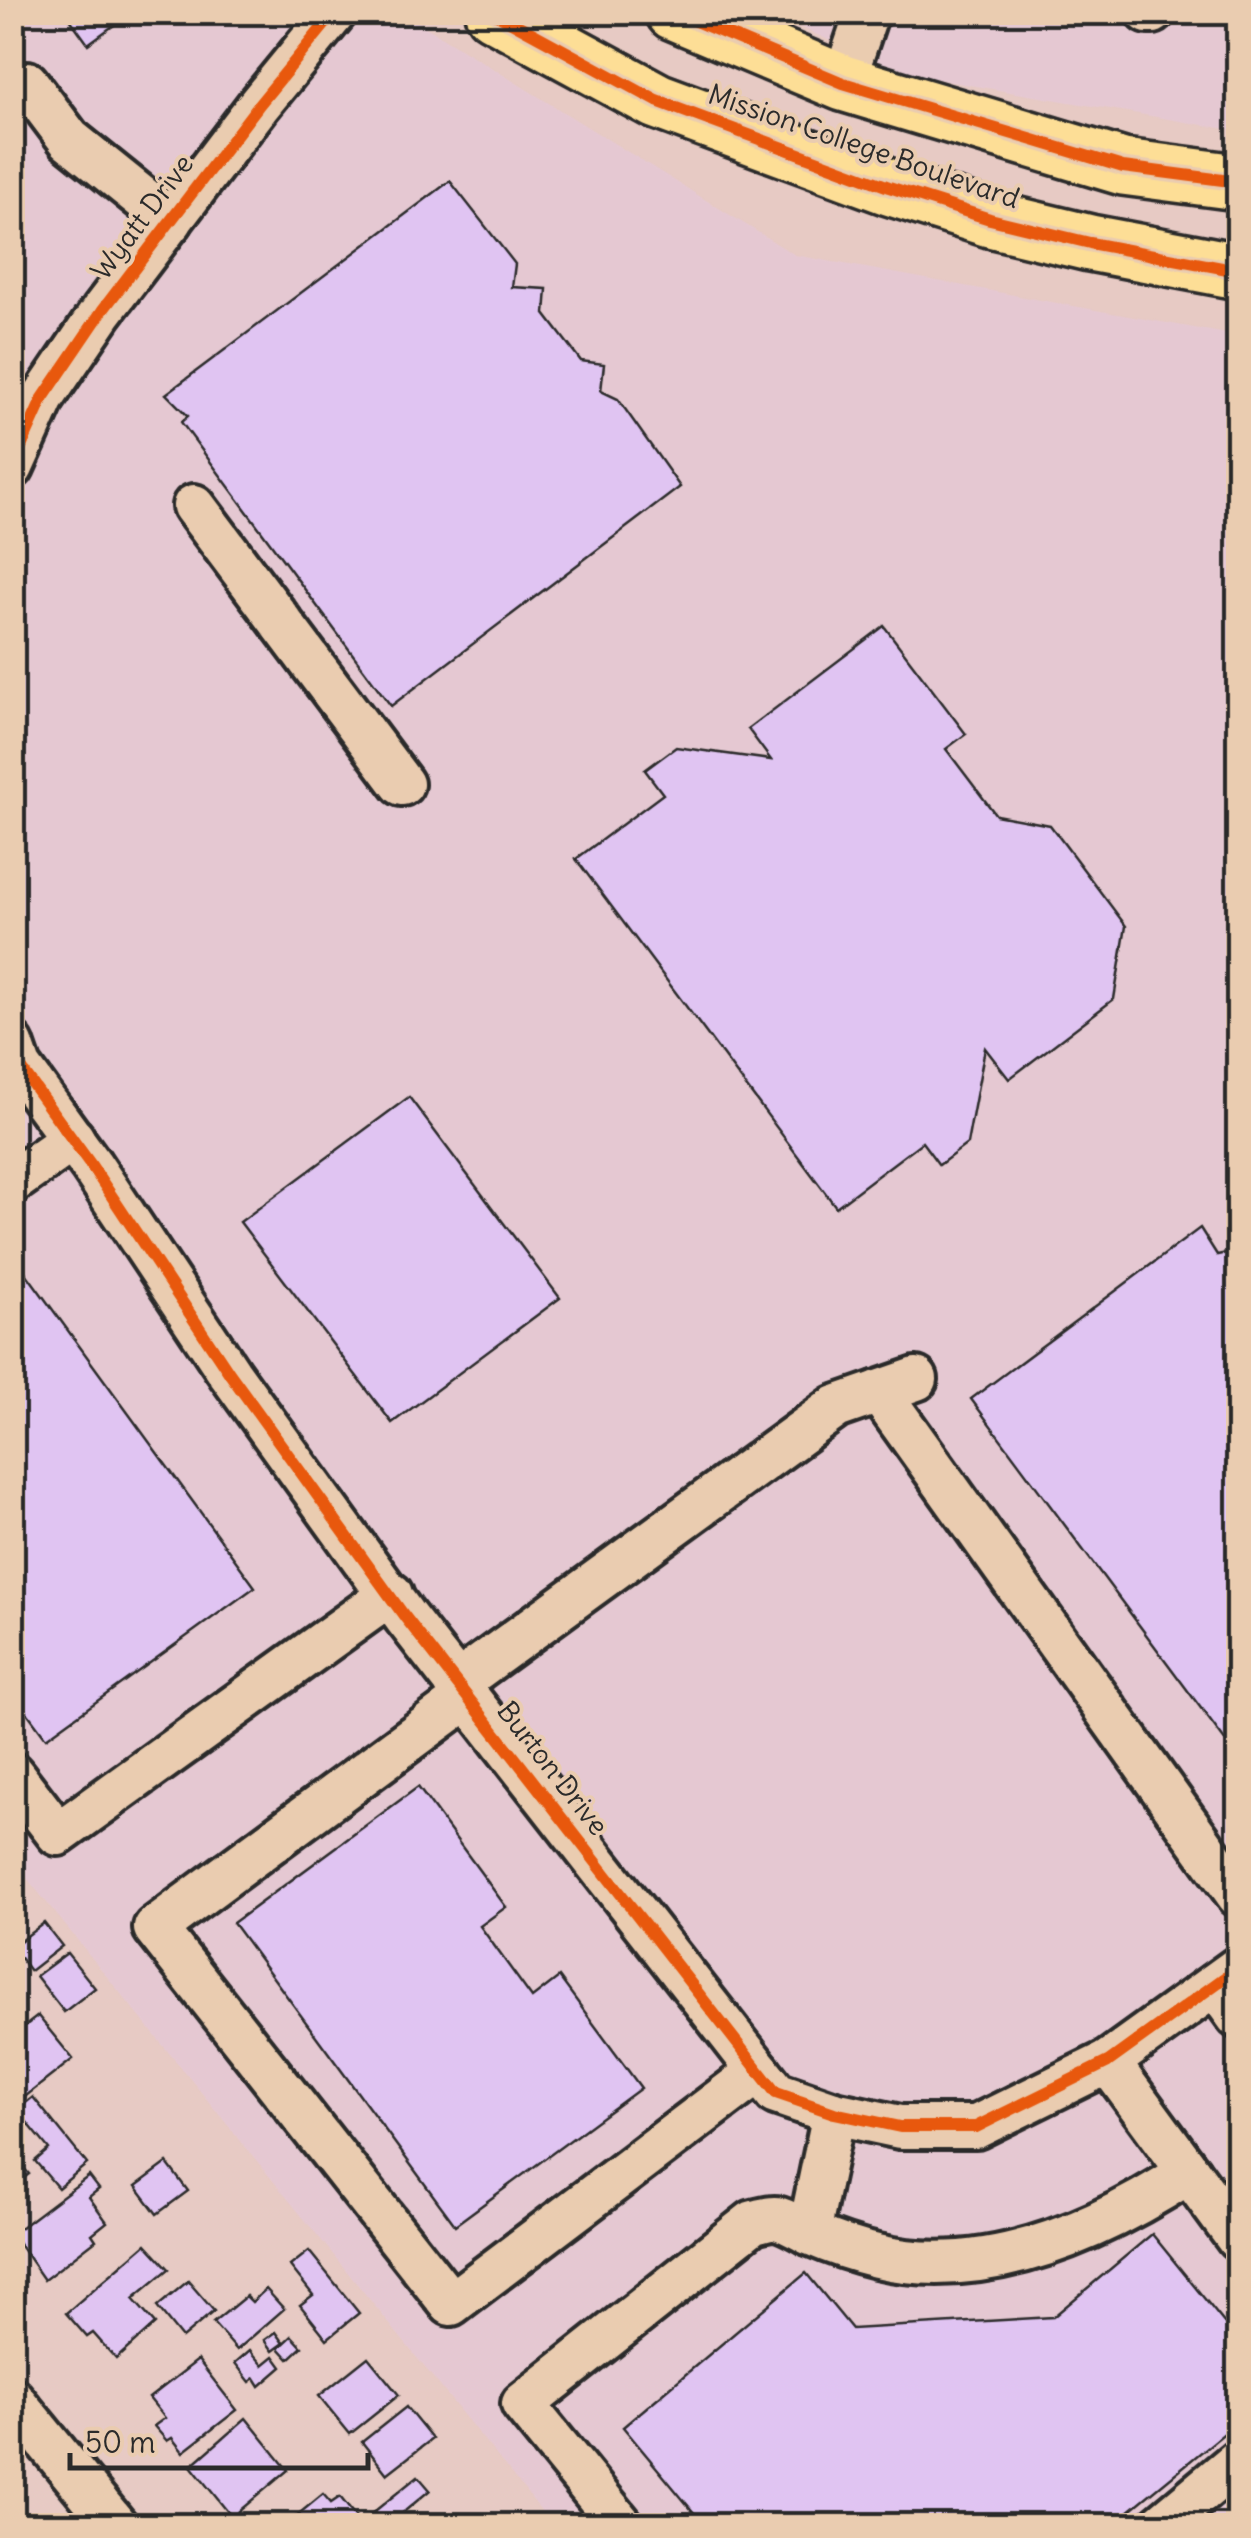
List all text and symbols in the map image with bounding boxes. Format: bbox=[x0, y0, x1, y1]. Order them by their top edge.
street label: Mission College Boulevard bbox=[704, 76, 1024, 216]
street label: Wyatt Drive bbox=[83, 147, 201, 287]
street label: Burton Drive bbox=[489, 1694, 617, 1842]
scale bar bbox=[70, 2408, 368, 2470]
text: 50 m bbox=[85, 2423, 155, 2461]

